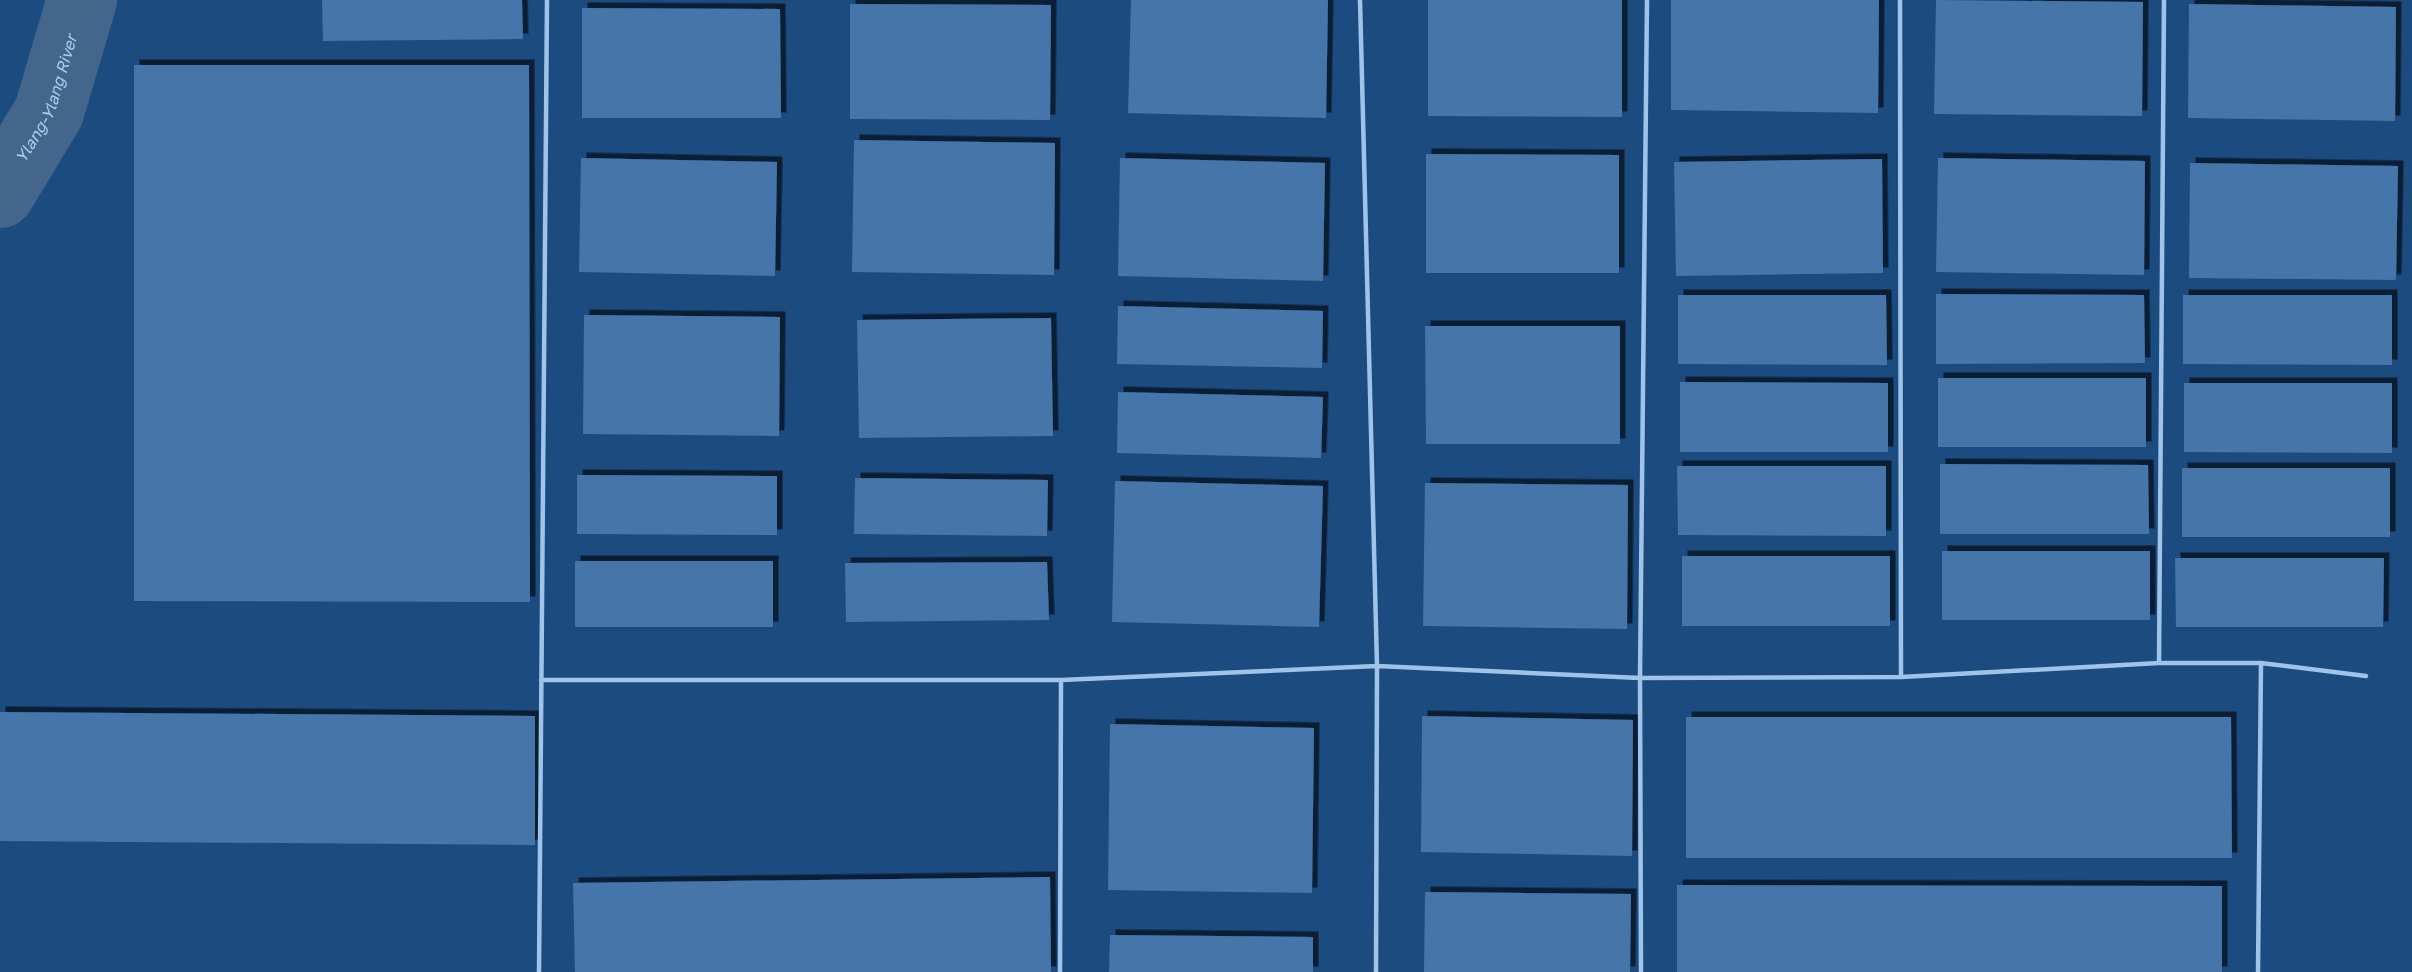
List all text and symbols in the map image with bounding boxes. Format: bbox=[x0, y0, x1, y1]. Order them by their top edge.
water label: Ylang-Ylang River bbox=[11, 30, 82, 166]

